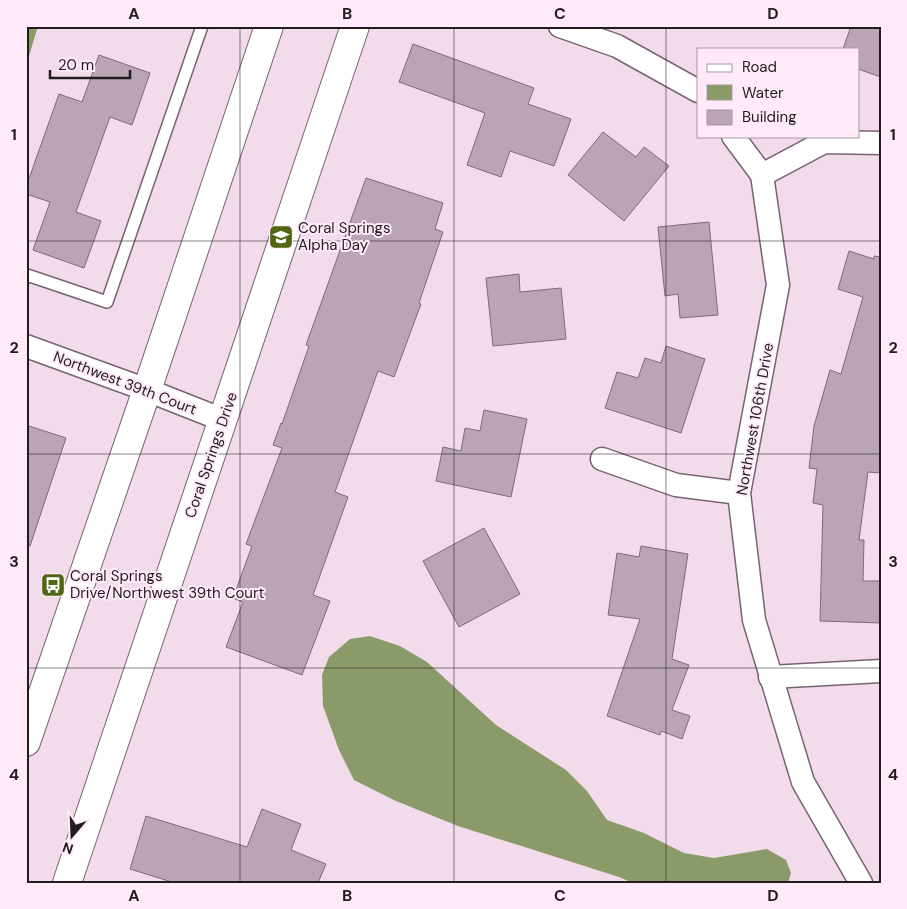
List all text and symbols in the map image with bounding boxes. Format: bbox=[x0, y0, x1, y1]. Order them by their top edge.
text: A bbox=[128, 3, 140, 24]
text: B bbox=[342, 3, 352, 24]
text: C bbox=[554, 3, 566, 24]
text: D bbox=[767, 3, 779, 24]
scale bar bbox=[50, 48, 130, 80]
legend bbox=[697, 48, 860, 138]
text: 20 m bbox=[58, 55, 94, 75]
text: Road bbox=[742, 57, 777, 77]
text: Water bbox=[742, 83, 784, 103]
text: Building bbox=[742, 107, 797, 127]
text: 1 bbox=[11, 124, 17, 145]
text: 1 bbox=[890, 124, 896, 145]
place label: Coral Springs Alpha Day bbox=[298, 218, 390, 255]
school or university icon: Coral Springs Alpha Day bbox=[268, 224, 294, 250]
text: 2 bbox=[9, 337, 19, 358]
text: 2 bbox=[888, 337, 898, 358]
street label: Northwest 106th Drive bbox=[732, 341, 778, 497]
street label: Northwest 39th Court bbox=[50, 346, 200, 420]
street label: Coral Springs Drive bbox=[180, 389, 242, 521]
text: 3 bbox=[9, 551, 19, 572]
text: 3 bbox=[888, 551, 898, 572]
place label: Coral Springs Drive/Northwest 39th Court bbox=[70, 566, 264, 603]
bus stop icon: Coral Springs Drive/Northwest 39th Court bbox=[40, 572, 66, 598]
text: 4 bbox=[9, 764, 19, 785]
text: 4 bbox=[888, 764, 898, 785]
north arrow bbox=[48, 812, 98, 862]
text: N bbox=[60, 838, 76, 858]
text: A bbox=[128, 885, 140, 906]
text: B bbox=[342, 885, 352, 906]
text: C bbox=[554, 885, 566, 906]
text: D bbox=[767, 885, 779, 906]

